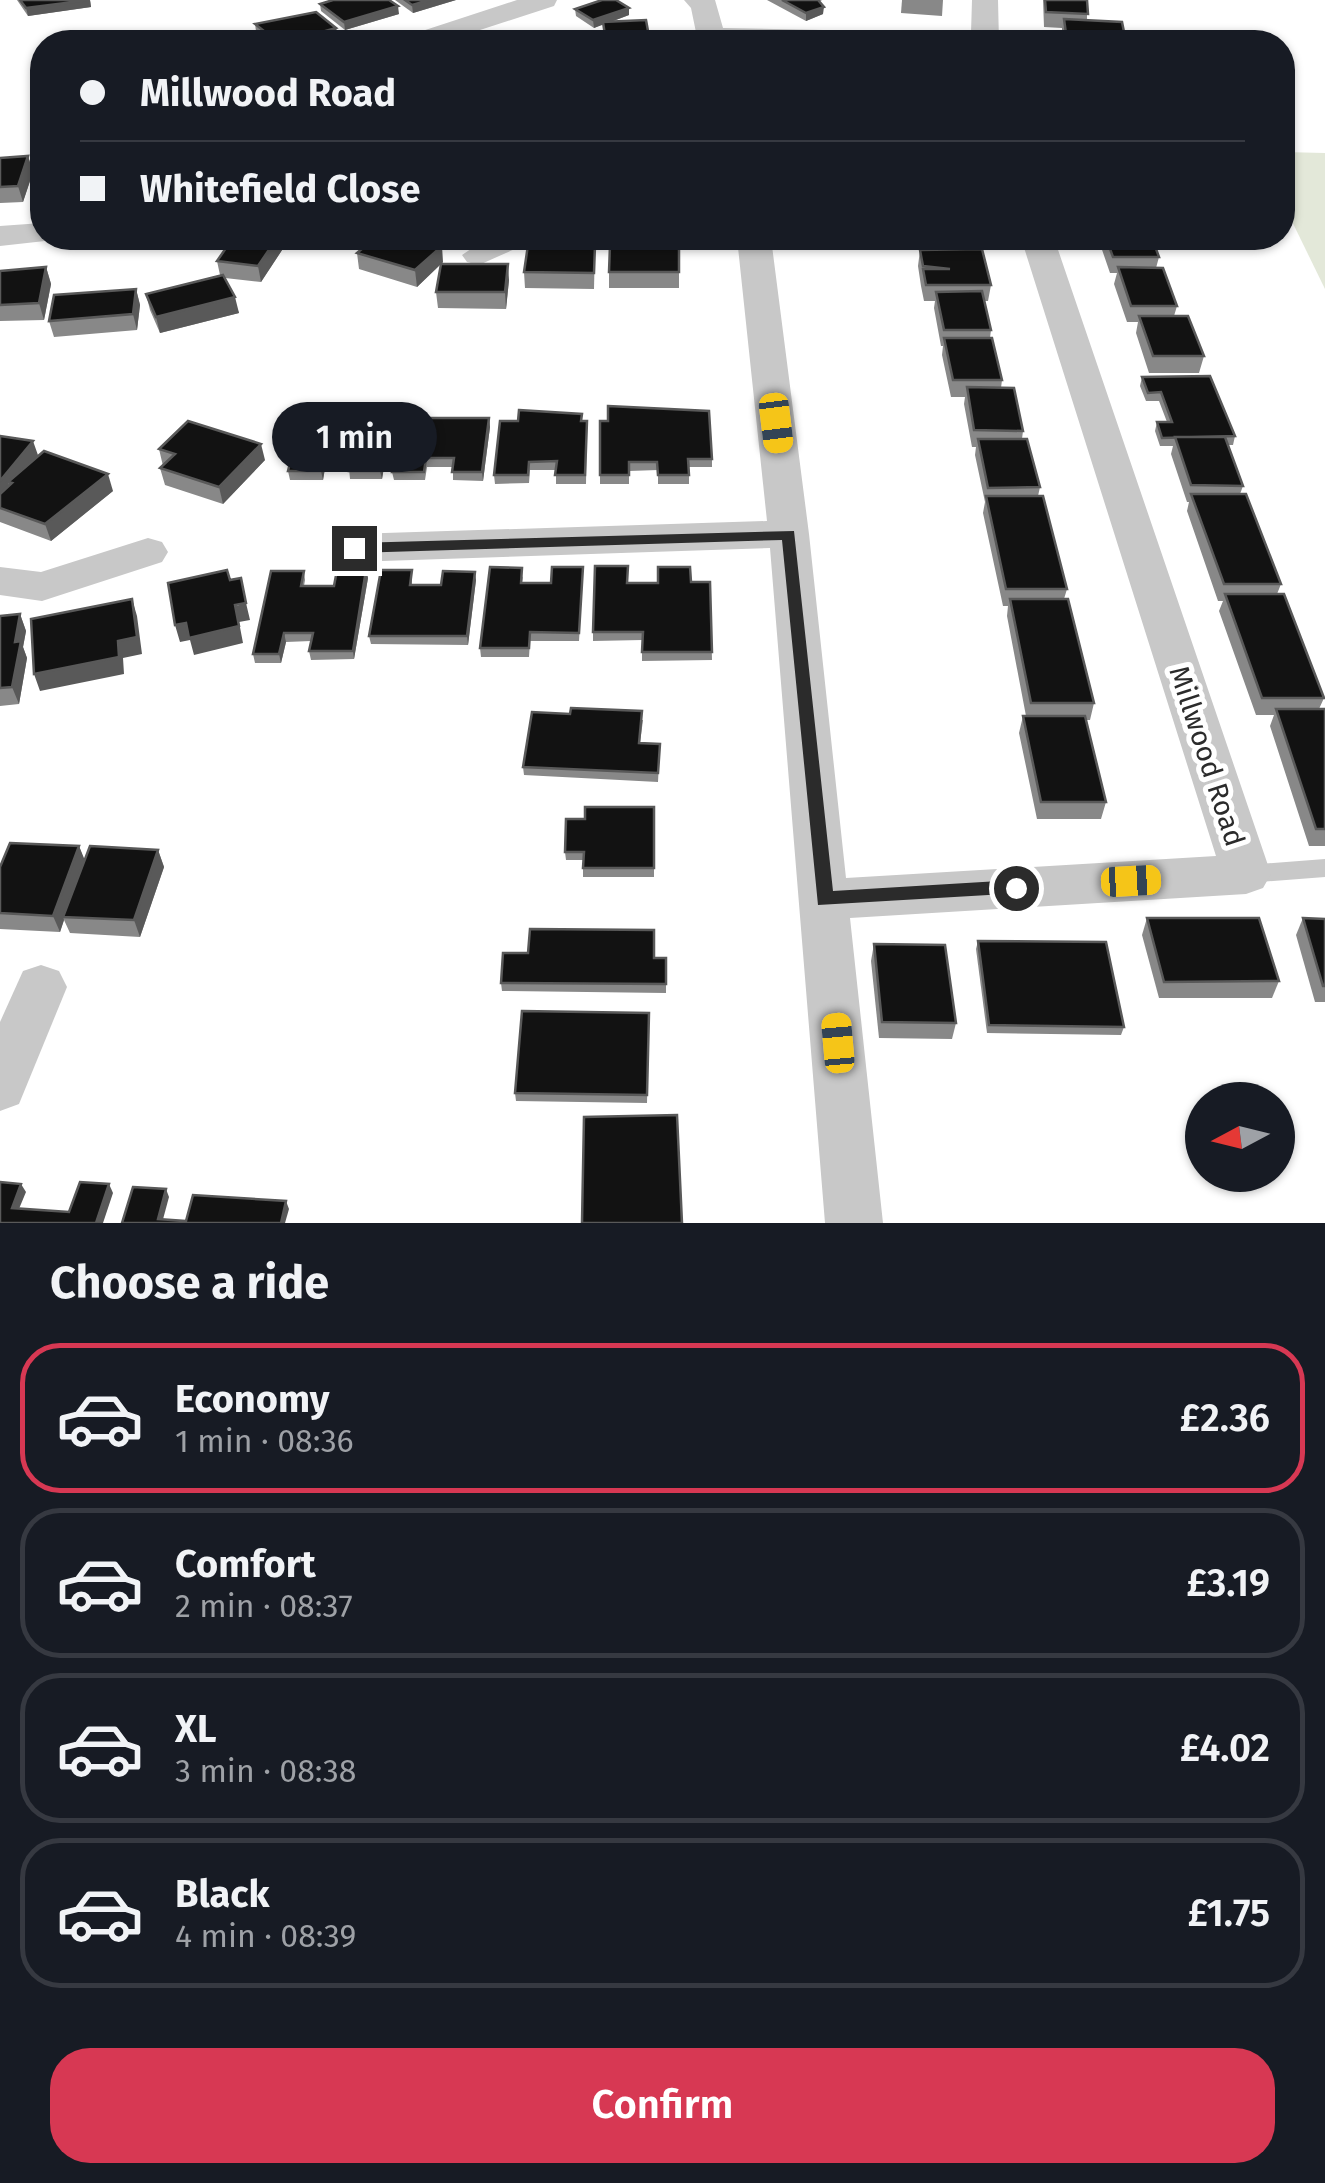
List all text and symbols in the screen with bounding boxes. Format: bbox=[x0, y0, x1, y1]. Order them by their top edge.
text: Millwood Road bbox=[140, 70, 396, 116]
text: Whitefield Close bbox=[140, 166, 421, 212]
car bbox=[757, 391, 795, 455]
callout: 1 min bbox=[272, 403, 436, 473]
text: 1 min bbox=[316, 418, 393, 456]
route end bbox=[332, 526, 377, 571]
street label: Millwood Road bbox=[1162, 662, 1252, 850]
car bbox=[1100, 864, 1162, 898]
route start bbox=[994, 866, 1039, 911]
car bbox=[820, 1012, 856, 1074]
north arrow bbox=[1185, 1082, 1295, 1192]
map controls bbox=[1185, 1082, 1295, 1192]
text: Choose a ride bbox=[50, 1256, 329, 1310]
icon: car bbox=[55, 1373, 145, 1463]
text: Economy bbox=[175, 1376, 330, 1422]
text: £2.36 bbox=[1180, 1395, 1270, 1441]
text: 1 min · 08:36 bbox=[175, 1422, 354, 1460]
icon: car bbox=[55, 1538, 145, 1628]
text: Comfort bbox=[175, 1541, 316, 1587]
text: £3.19 bbox=[1186, 1560, 1270, 1606]
text: 2 min · 08:37 bbox=[175, 1587, 353, 1625]
icon: car bbox=[55, 1703, 145, 1793]
text: XL bbox=[175, 1706, 217, 1752]
text: £4.02 bbox=[1180, 1725, 1270, 1771]
text: 3 min · 08:38 bbox=[175, 1752, 356, 1790]
icon: car bbox=[55, 1868, 145, 1958]
text: Black bbox=[175, 1871, 270, 1917]
text: £1.75 bbox=[1188, 1890, 1270, 1936]
text: 4 min · 08:39 bbox=[175, 1917, 356, 1955]
button: Confirm bbox=[50, 2048, 1275, 2163]

